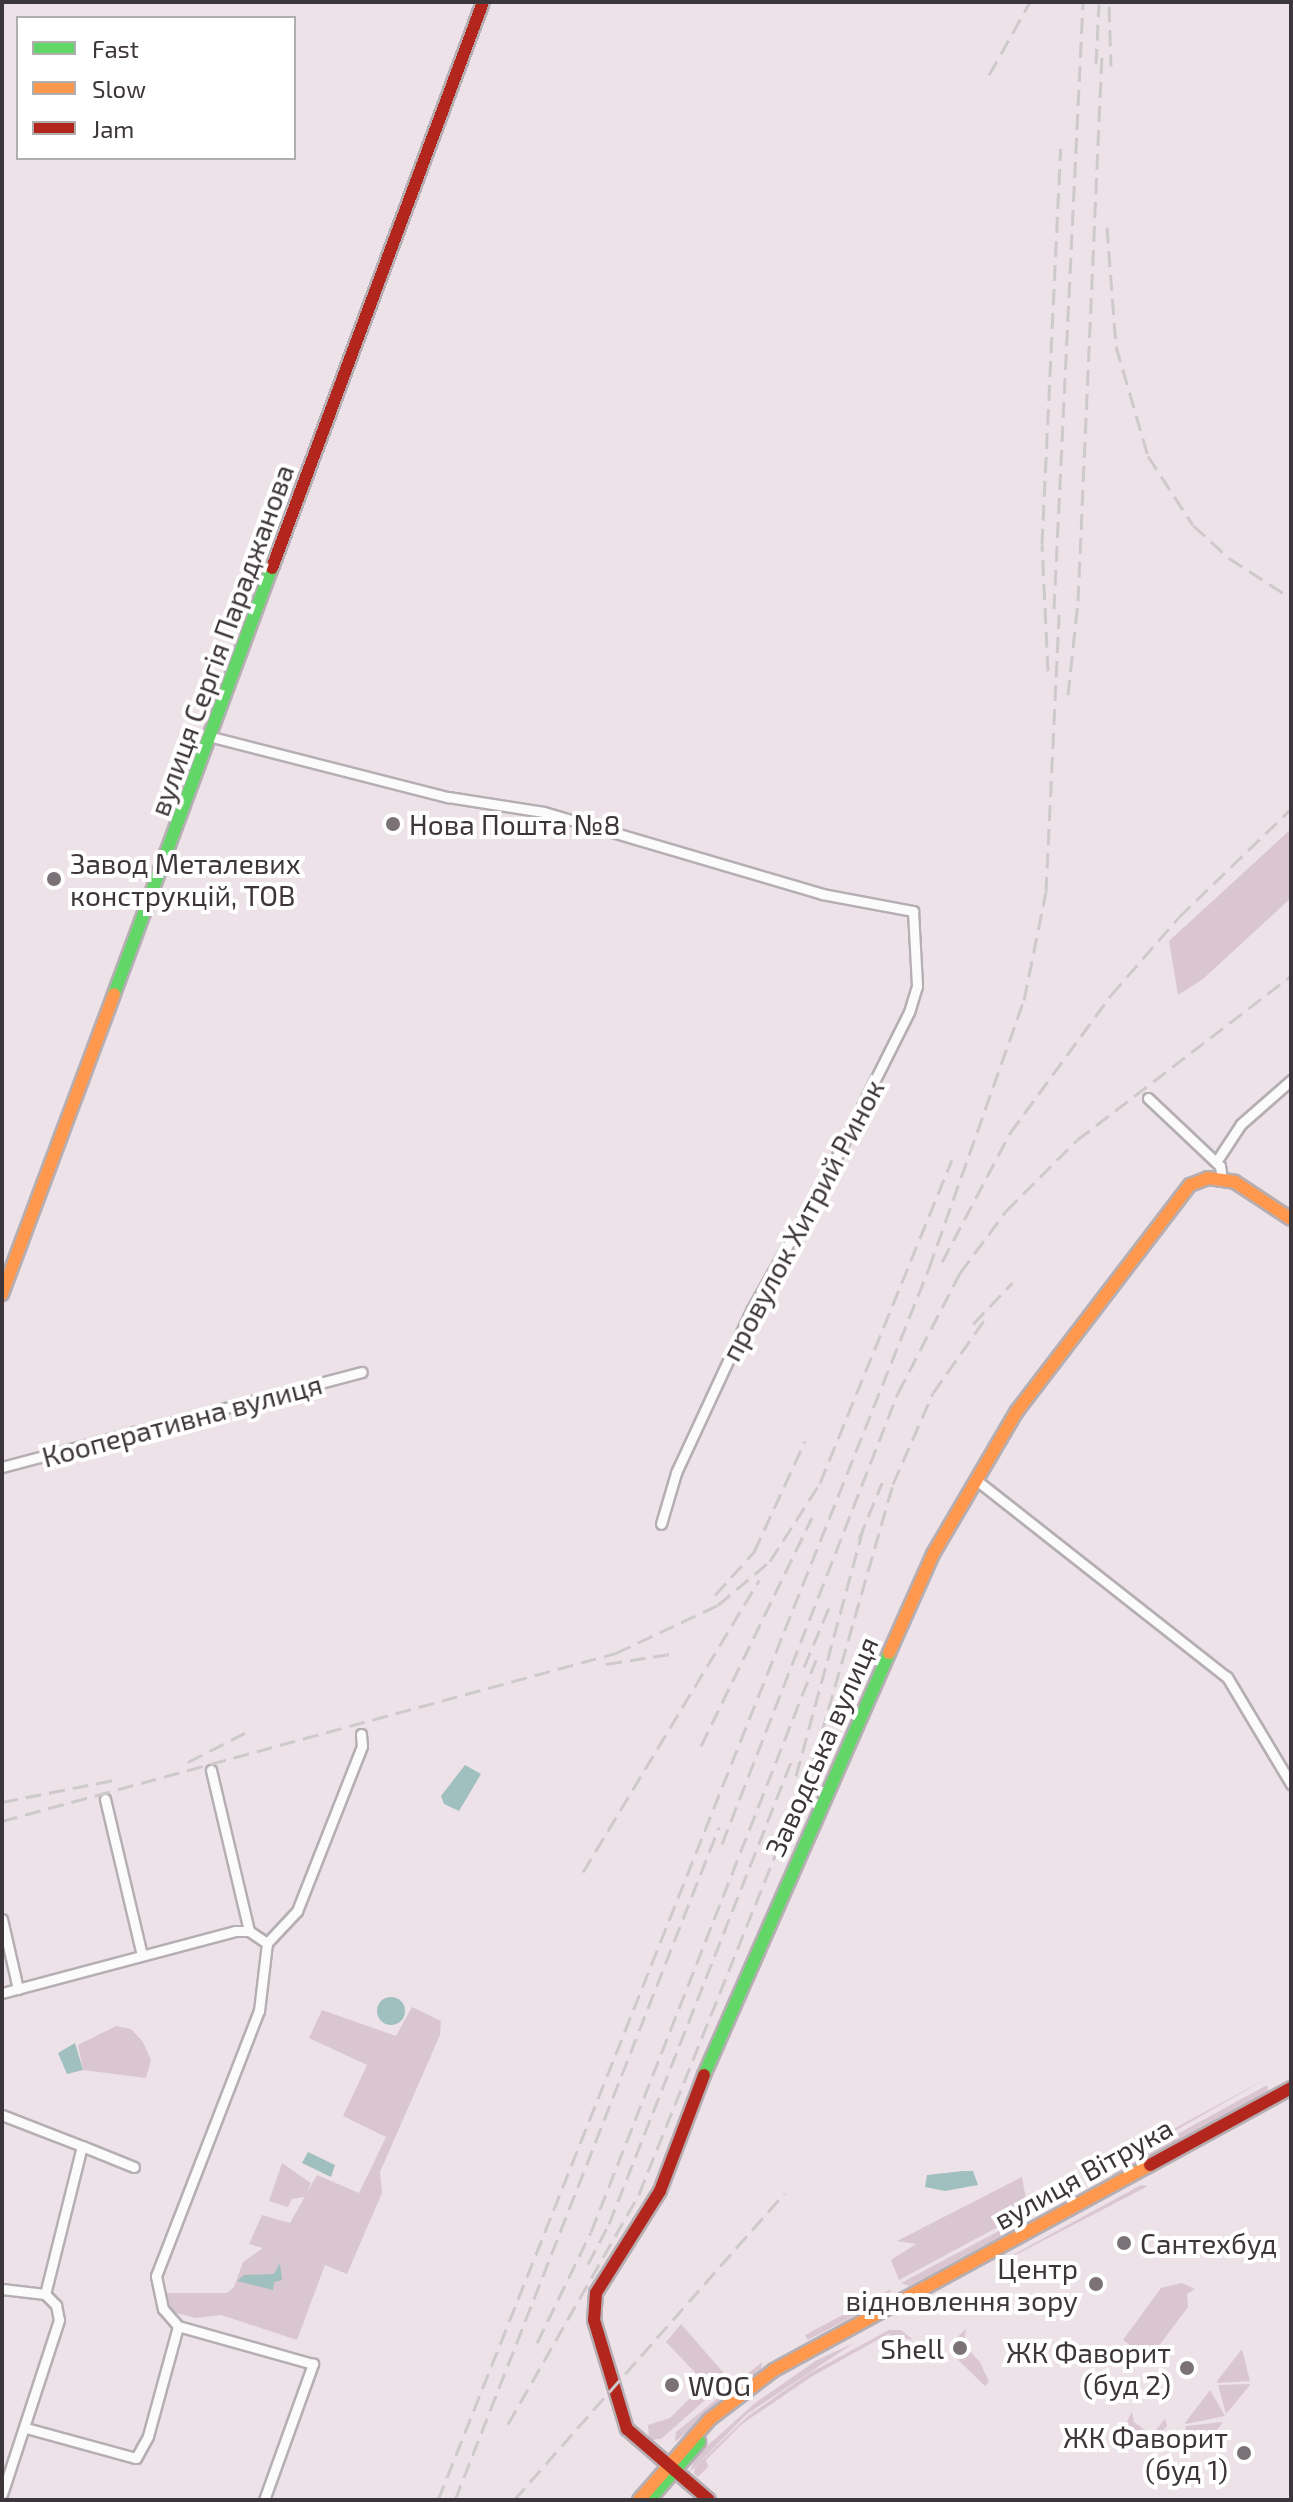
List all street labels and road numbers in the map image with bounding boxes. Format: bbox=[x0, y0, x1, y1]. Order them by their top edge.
street label: вулиця Сергія Параджанова bbox=[142, 460, 300, 820]
street label: провулок Хитрий Ринок bbox=[714, 1074, 890, 1366]
street label: Кооперативна вулиця bbox=[38, 1366, 326, 1474]
street label: Заводська вулиця bbox=[758, 1631, 884, 1861]
street label: вулиця Вітрука bbox=[988, 2110, 1178, 2236]

